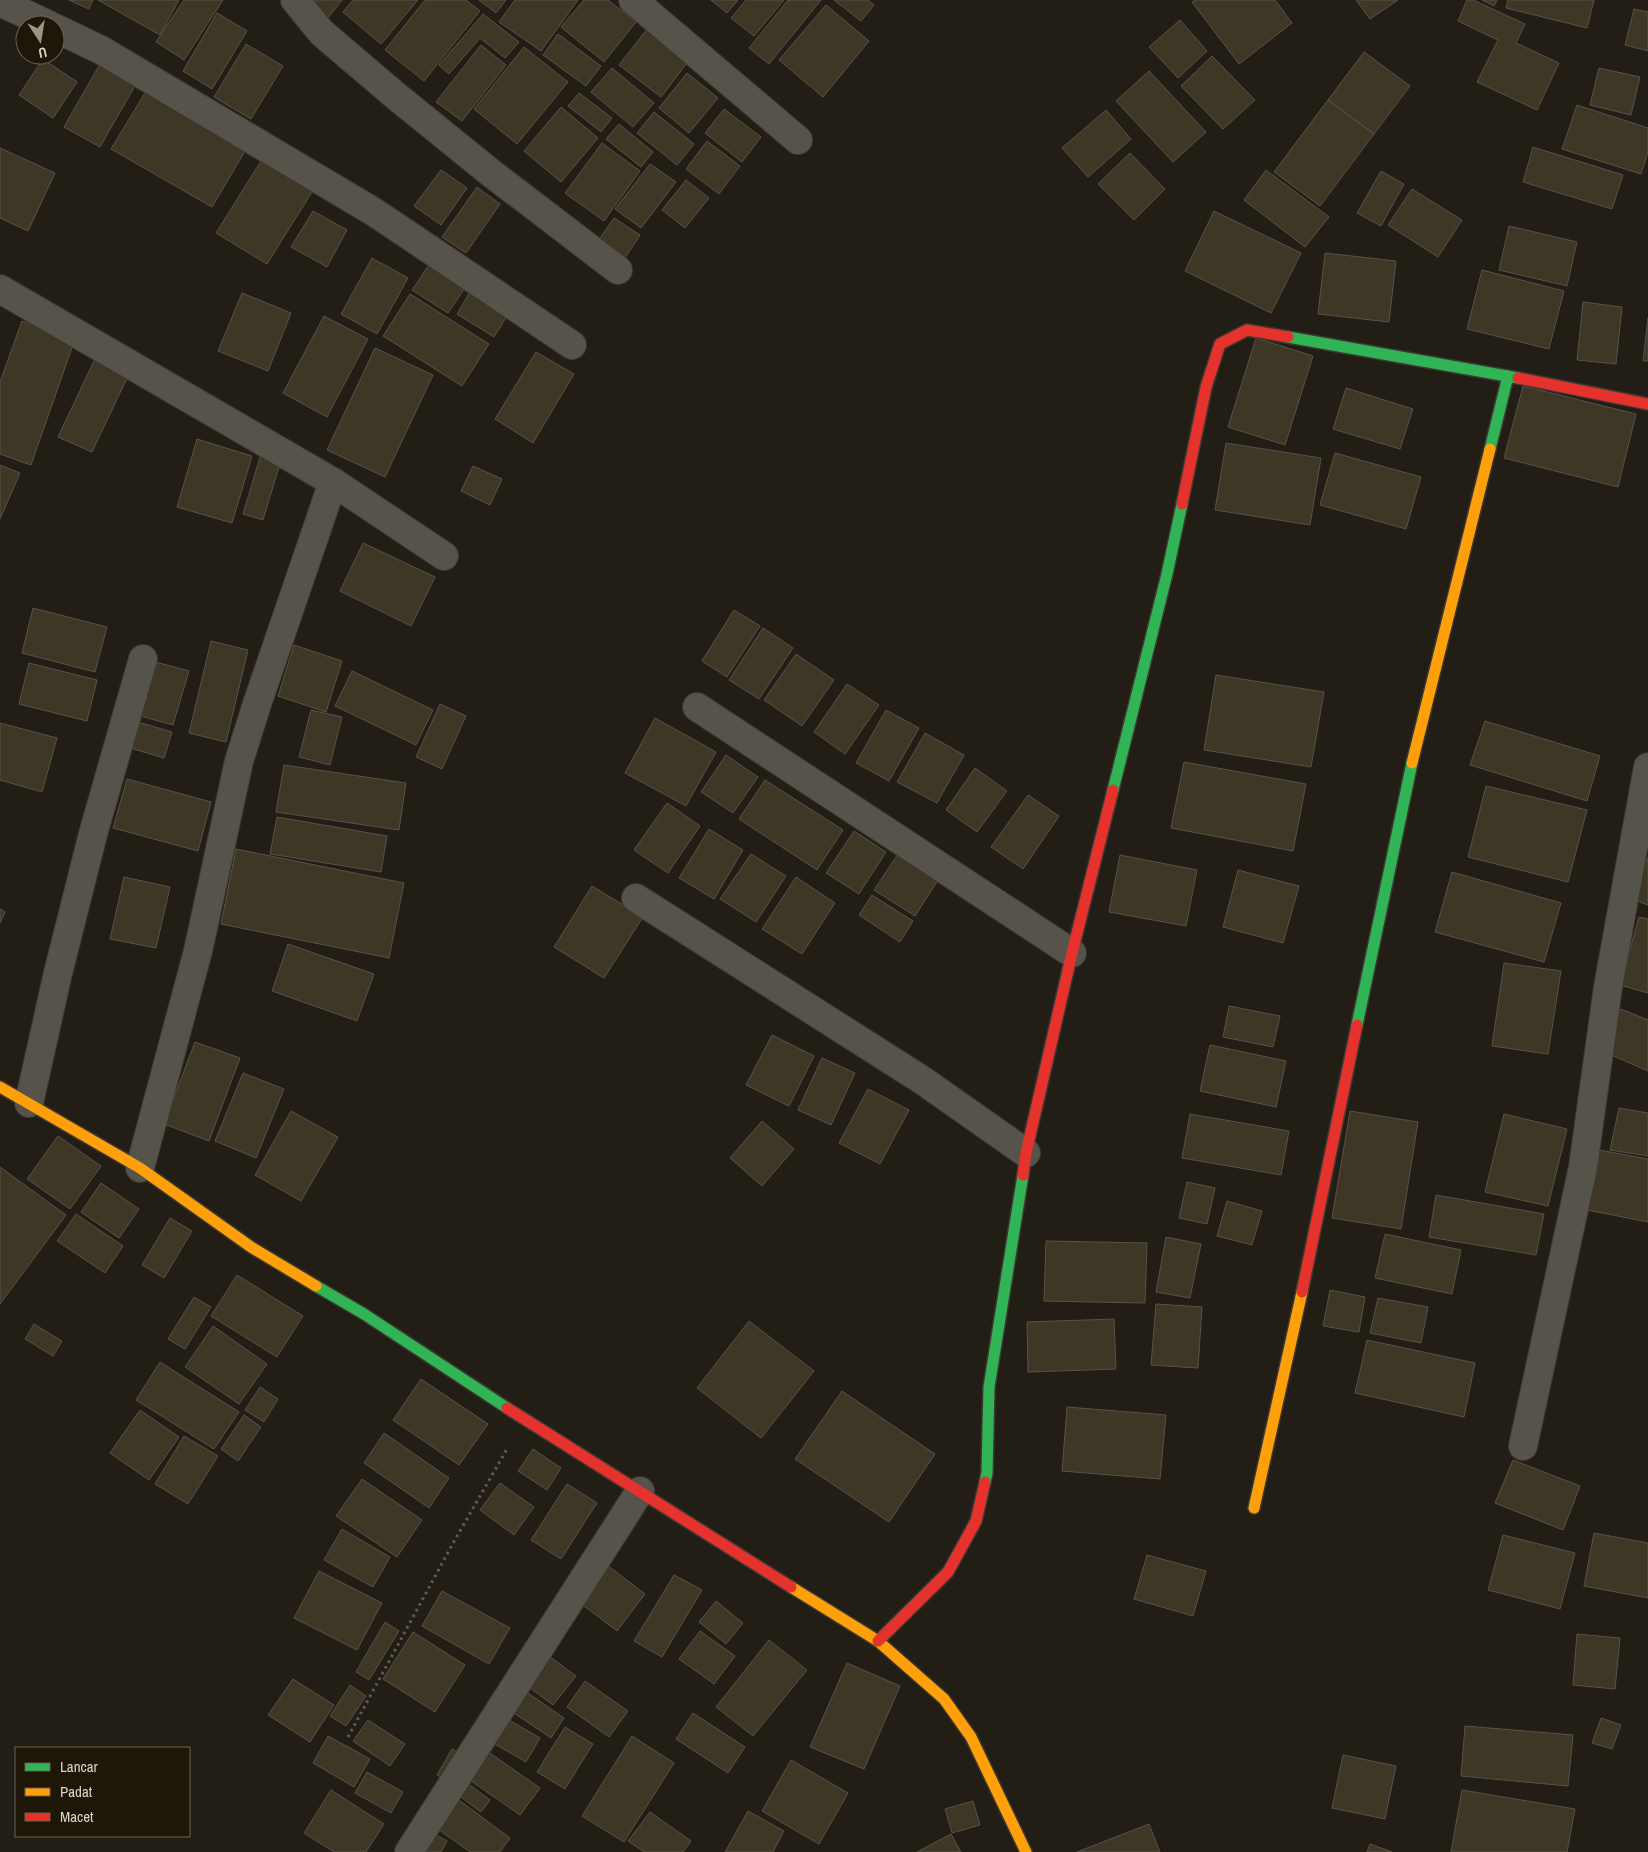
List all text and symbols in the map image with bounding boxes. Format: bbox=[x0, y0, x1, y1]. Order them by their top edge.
north arrow bbox=[15, 15, 65, 65]
text: U bbox=[37, 43, 49, 62]
legend bbox=[15, 1747, 190, 1837]
text: Lancar bbox=[60, 1756, 98, 1777]
text: Padat bbox=[60, 1781, 93, 1802]
text: Macet bbox=[60, 1806, 94, 1827]

